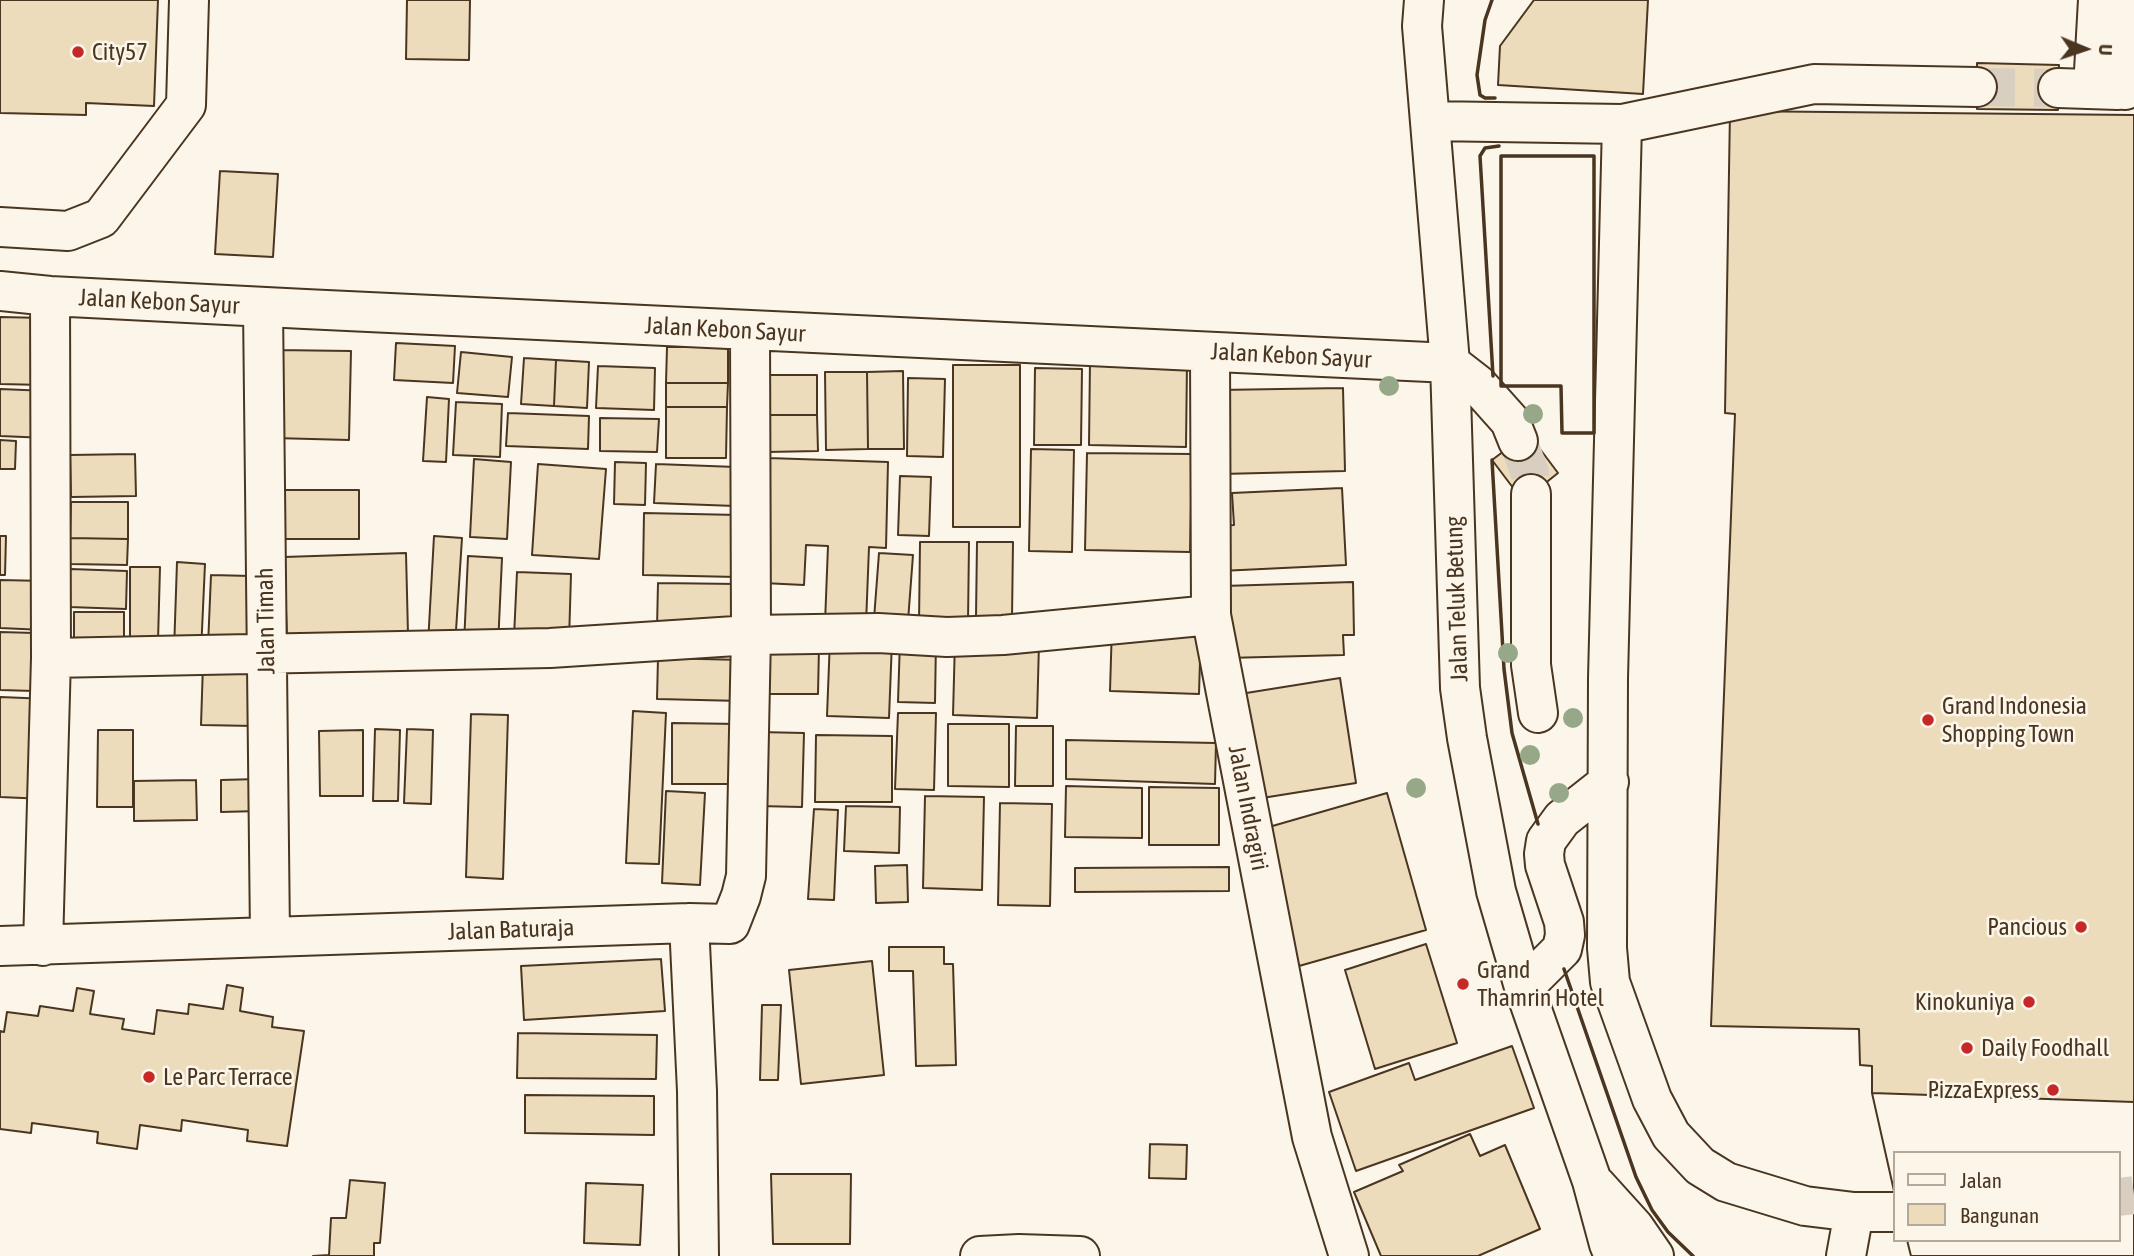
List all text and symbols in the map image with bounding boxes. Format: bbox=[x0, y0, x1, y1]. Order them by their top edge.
north arrow bbox=[2050, 14, 2120, 84]
place label: City57 bbox=[92, 38, 148, 66]
marker: City57 bbox=[70, 44, 86, 60]
text: U bbox=[2095, 44, 2117, 56]
street label: Jalan Kebon Sayur bbox=[78, 283, 240, 321]
street label: Jalan Kebon Sayur bbox=[644, 311, 806, 349]
street label: Jalan Kebon Sayur bbox=[1210, 337, 1372, 375]
street label: Jalan Teluk Betung bbox=[1440, 516, 1474, 682]
street label: Jalan Timah bbox=[251, 567, 281, 675]
place label: Grand Indonesia Shopping Town bbox=[1942, 692, 2087, 748]
marker: Grand Indonesia Shopping Town bbox=[1920, 712, 1936, 728]
street label: Jalan Indragiri bbox=[1222, 743, 1274, 873]
street label: Jalan Baturaja bbox=[447, 913, 575, 947]
place label: Pancious bbox=[1987, 913, 2067, 941]
marker: Pancious bbox=[2073, 919, 2089, 935]
place label: Grand Thamrin Hotel bbox=[1477, 956, 1604, 1012]
marker: Grand Thamrin Hotel bbox=[1455, 976, 1471, 992]
place label: Kinokuniya bbox=[1915, 988, 2015, 1016]
marker: Kinokuniya bbox=[2021, 994, 2037, 1010]
place label: Daily Foodhall bbox=[1981, 1034, 2109, 1062]
marker: Daily Foodhall bbox=[1959, 1040, 1975, 1056]
place label: Le Parc Terrace bbox=[163, 1063, 293, 1091]
marker: Le Parc Terrace bbox=[141, 1069, 157, 1085]
place label: PizzaExpress bbox=[1928, 1076, 2039, 1104]
marker: PizzaExpress bbox=[2045, 1082, 2061, 1098]
legend bbox=[1892, 1151, 2120, 1242]
text: Jalan bbox=[1960, 1168, 2002, 1192]
text: Bangunan bbox=[1960, 1203, 2039, 1227]

